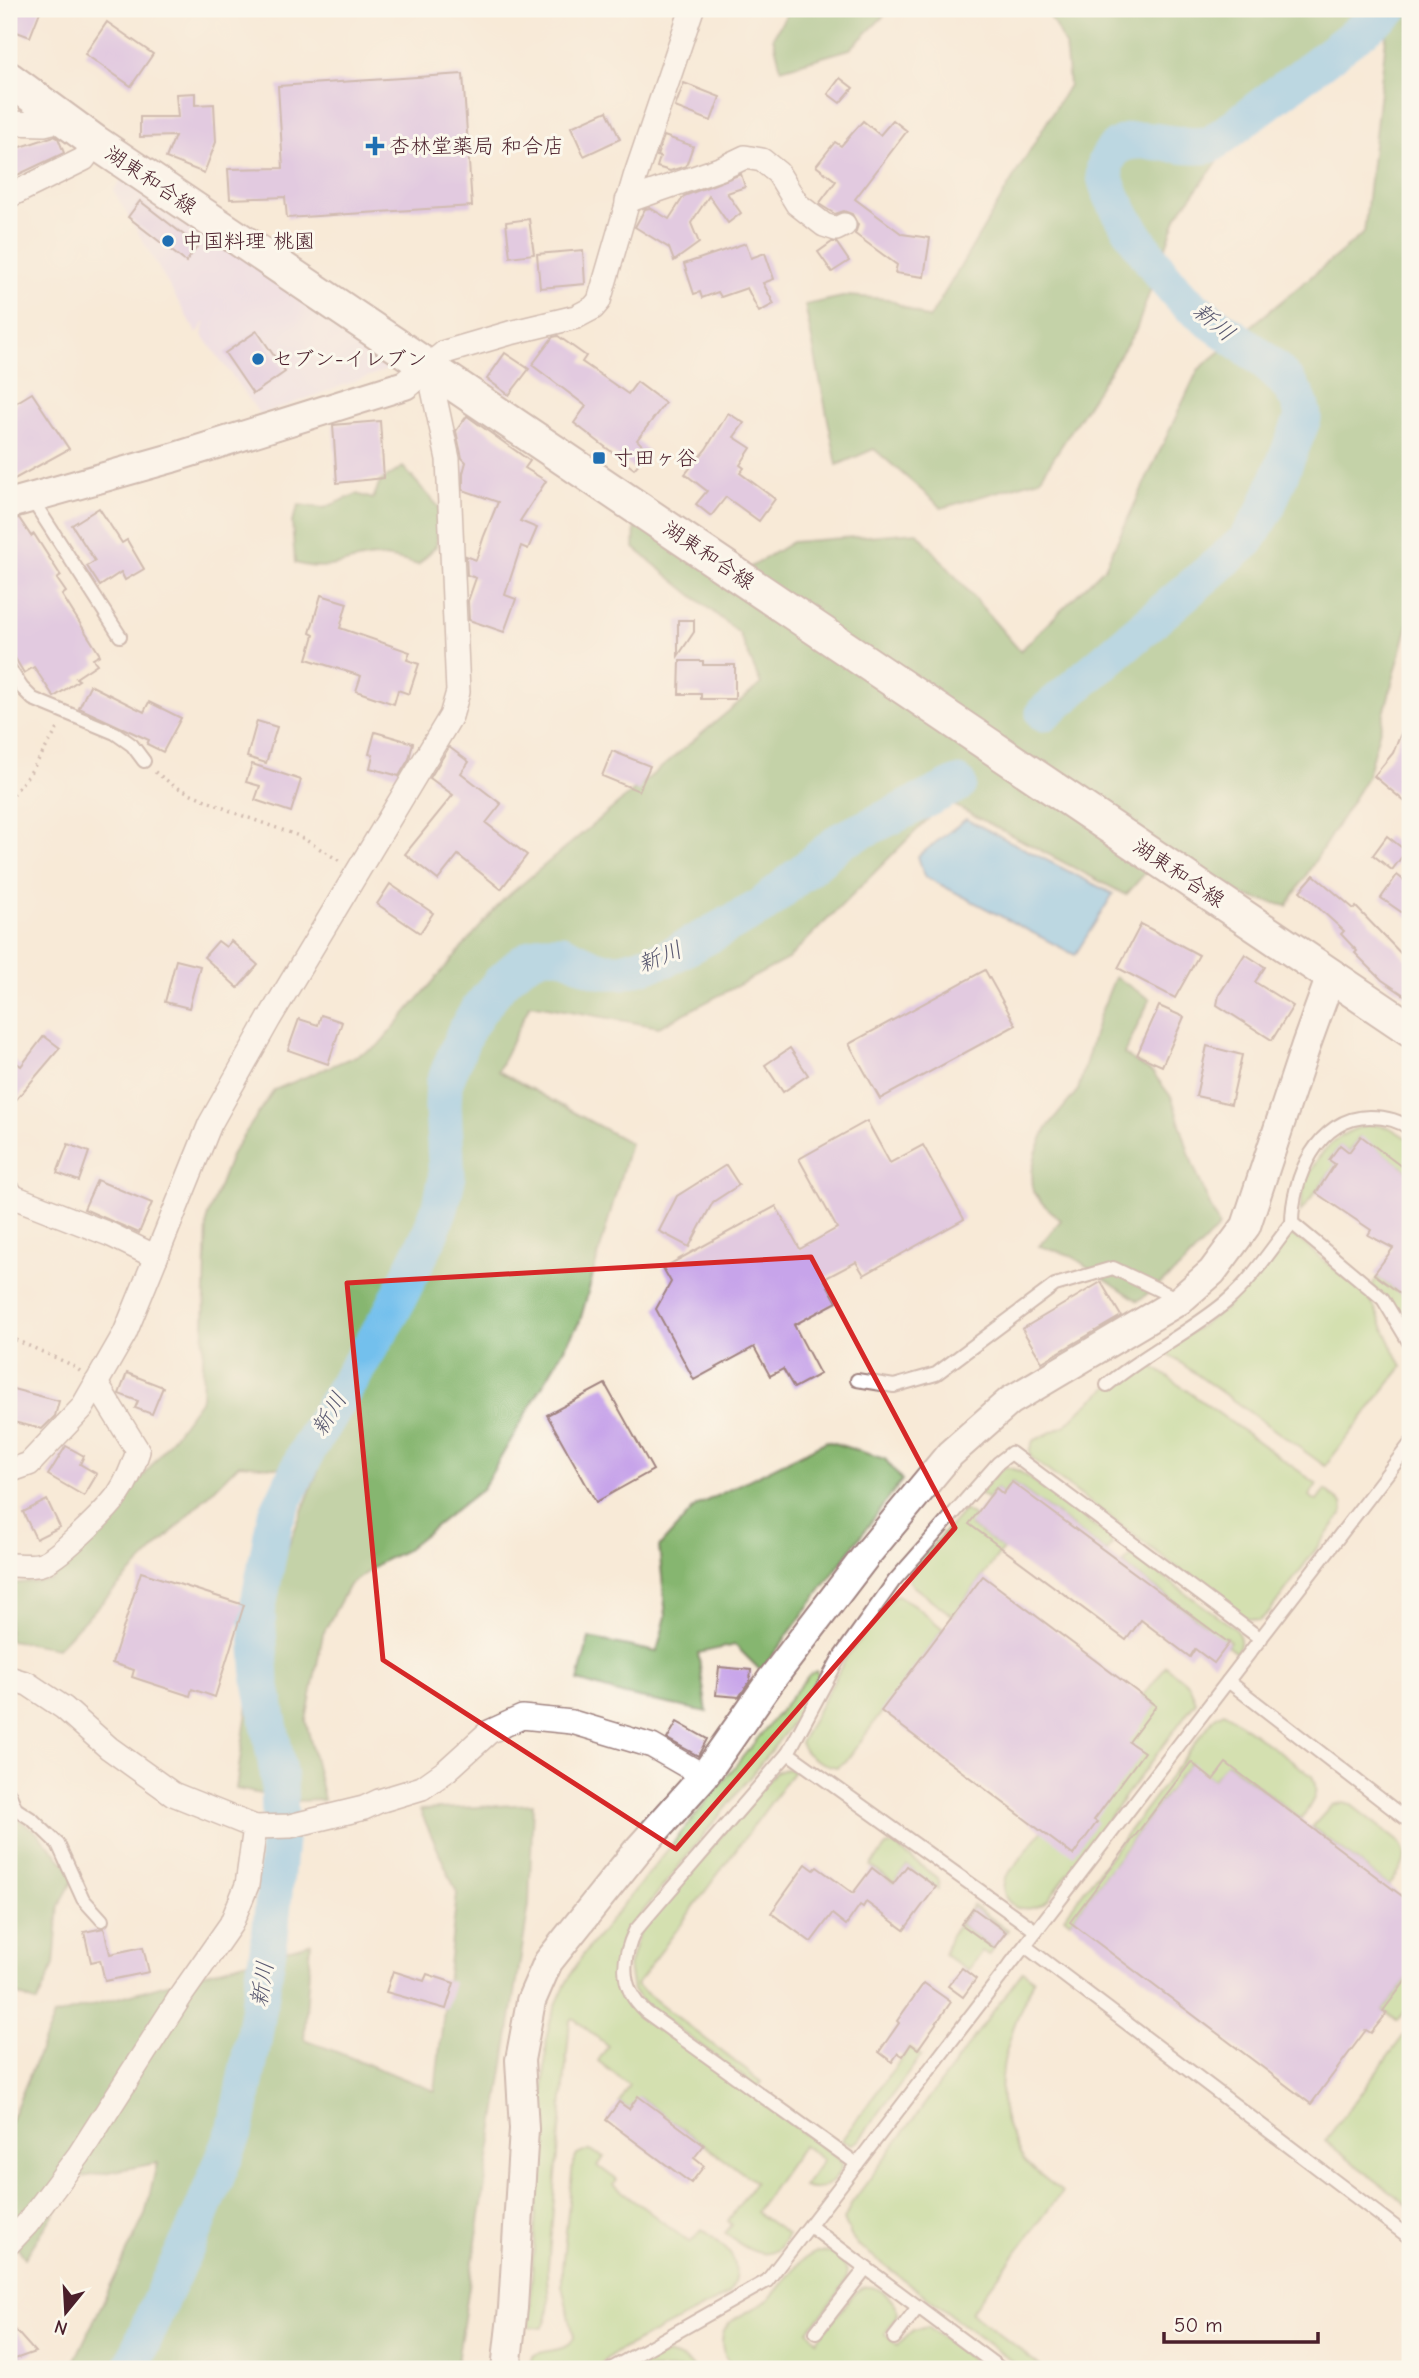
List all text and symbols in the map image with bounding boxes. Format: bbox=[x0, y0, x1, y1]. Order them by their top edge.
place label: 杏林堂薬局 和合店 bbox=[389, 134, 564, 158]
marker: 杏林堂薬局 和合店 bbox=[367, 138, 383, 154]
street label: 湖東和合線 bbox=[101, 141, 201, 219]
place label: 中国料理 桃園 bbox=[182, 229, 315, 253]
marker: 中国料理 桃園 bbox=[160, 233, 176, 249]
water label: 新川 bbox=[1188, 297, 1240, 347]
place label: セブン-イレブン bbox=[272, 347, 427, 371]
marker: セブン-イレブン bbox=[250, 351, 266, 367]
place label: 寸田ヶ谷 bbox=[613, 446, 697, 470]
marker: 寸田ヶ谷 bbox=[591, 450, 607, 466]
street label: 湖東和合線 bbox=[659, 516, 759, 594]
street label: 湖東和合線 bbox=[1129, 834, 1229, 912]
water label: 新川 bbox=[634, 936, 686, 978]
water label: 新川 bbox=[306, 1387, 352, 1441]
water label: 新川 bbox=[245, 1959, 279, 2009]
north arrow bbox=[32, 2276, 102, 2346]
scale bar bbox=[1164, 2301, 1318, 2345]
text: 50 m bbox=[1174, 2313, 1223, 2337]
text: N bbox=[52, 2315, 70, 2340]

